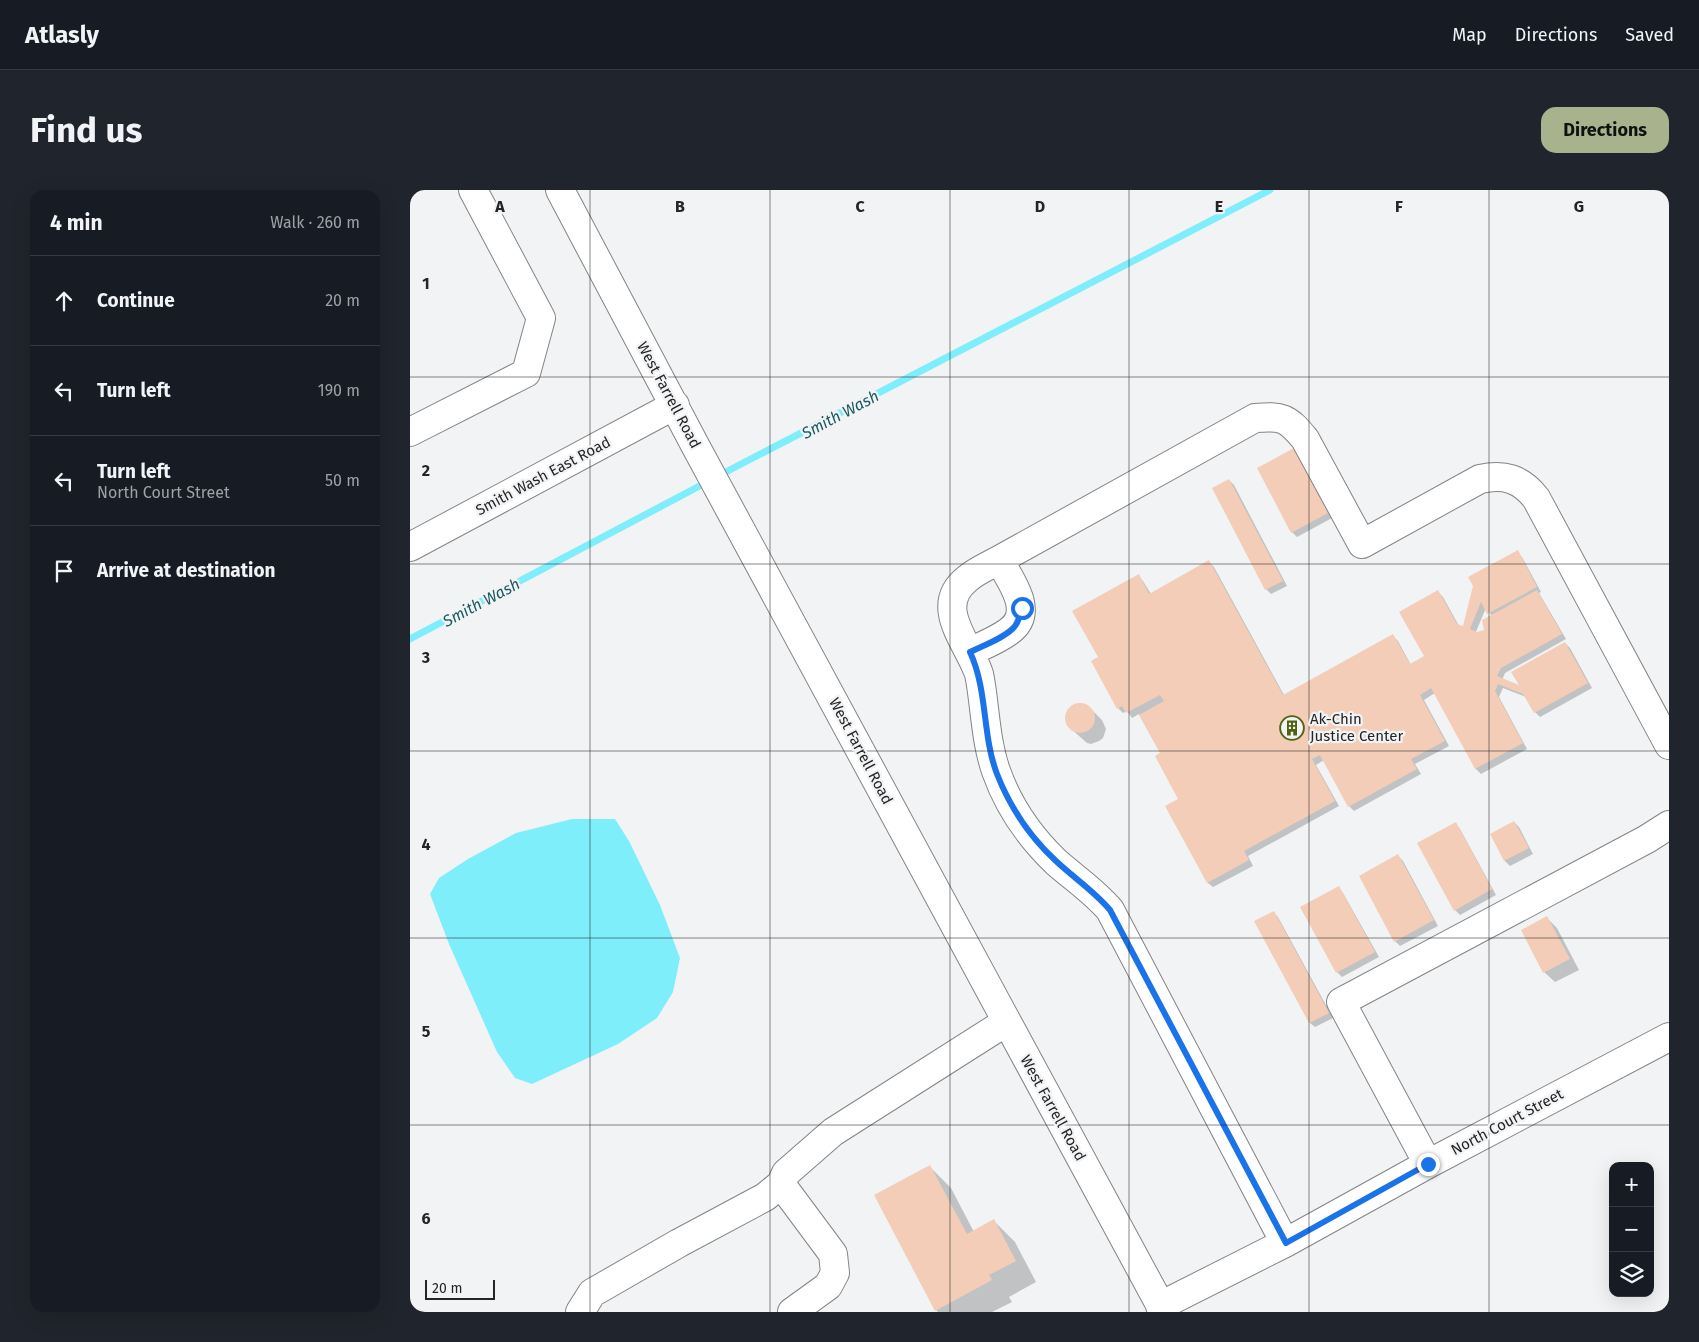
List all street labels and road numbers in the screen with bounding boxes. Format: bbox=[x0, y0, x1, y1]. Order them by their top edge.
street label: West Farrell Road bbox=[633, 339, 705, 451]
street label: Smith Wash East Road bbox=[473, 433, 613, 519]
street label: West Farrell Road bbox=[825, 695, 897, 807]
street label: West Farrell Road bbox=[1016, 1052, 1090, 1164]
street label: North Court Street bbox=[1448, 1085, 1567, 1159]

